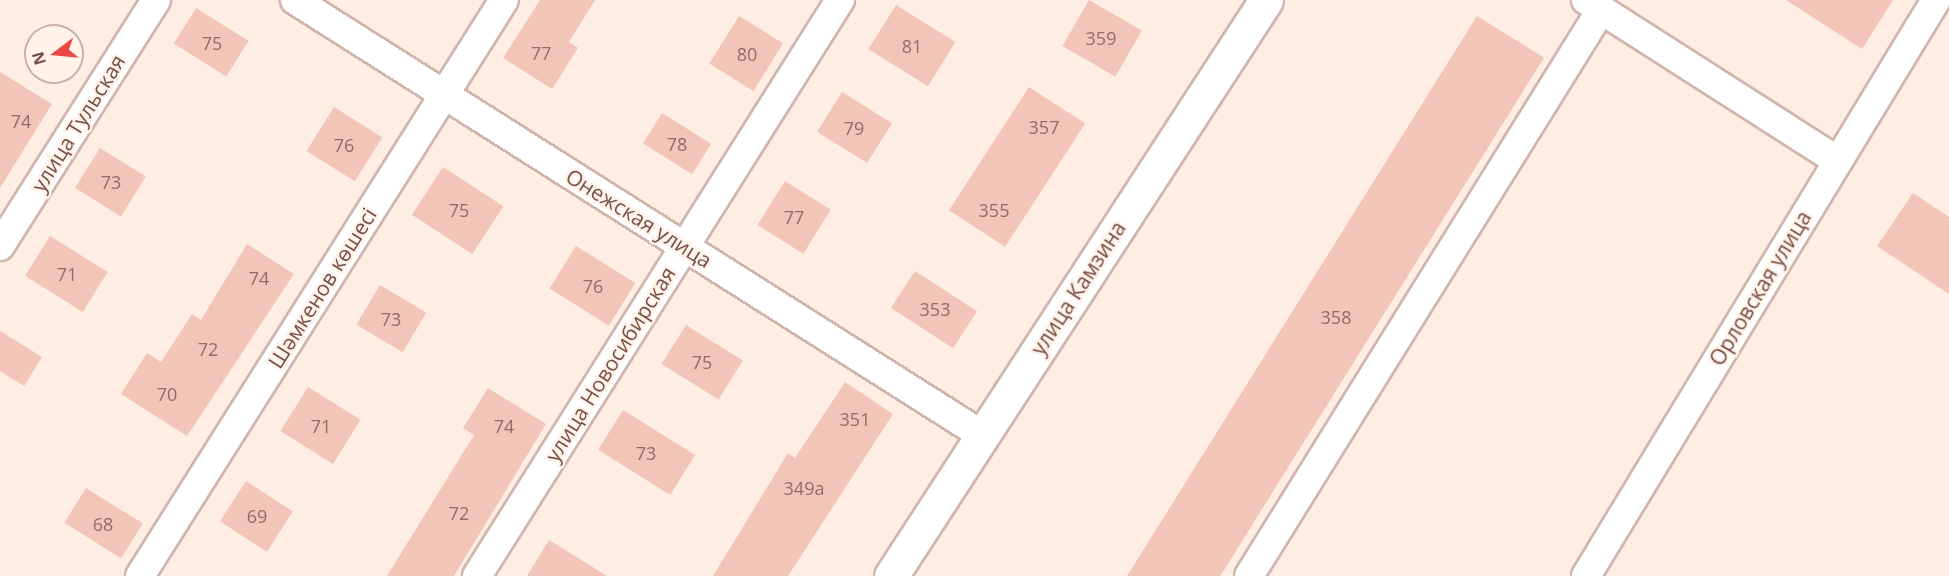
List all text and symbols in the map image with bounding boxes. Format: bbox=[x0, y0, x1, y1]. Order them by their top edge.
north arrow bbox=[24, 24, 84, 84]
house number: 359 bbox=[1086, 27, 1116, 49]
house number: 75 bbox=[202, 32, 222, 54]
house number: 81 bbox=[902, 35, 922, 57]
house number: 77 bbox=[531, 42, 551, 64]
house number: 80 bbox=[737, 43, 757, 65]
text: N bbox=[26, 49, 51, 68]
street label: улица Тульская bbox=[26, 50, 130, 196]
house number: 74 bbox=[11, 110, 31, 132]
house number: 357 bbox=[1029, 116, 1059, 138]
house number: 79 bbox=[844, 117, 864, 139]
house number: 78 bbox=[667, 133, 687, 155]
house number: 76 bbox=[334, 134, 354, 156]
street label: Онежская улица bbox=[561, 163, 717, 273]
house number: 73 bbox=[101, 171, 121, 193]
house number: 75 bbox=[449, 199, 469, 221]
house number: 355 bbox=[979, 199, 1009, 221]
street label: Шәмкенов көшесі bbox=[262, 203, 382, 373]
house number: 77 bbox=[784, 206, 804, 228]
street label: Орловская улица bbox=[1704, 206, 1816, 370]
street label: улица Камзина bbox=[1025, 216, 1131, 360]
street label: улица Новосибирская bbox=[540, 262, 680, 466]
house number: 71 bbox=[57, 263, 77, 285]
house number: 74 bbox=[249, 267, 269, 289]
house number: 76 bbox=[583, 275, 603, 297]
house number: 353 bbox=[920, 298, 950, 320]
house number: 358 bbox=[1321, 306, 1351, 328]
house number: 73 bbox=[381, 308, 401, 330]
house number: 72 bbox=[198, 338, 218, 360]
house number: 75 bbox=[692, 351, 712, 373]
house number: 70 bbox=[157, 383, 177, 405]
house number: 351 bbox=[840, 408, 870, 430]
house number: 71 bbox=[311, 415, 331, 437]
house number: 74 bbox=[494, 415, 514, 437]
house number: 73 bbox=[636, 442, 656, 464]
house number: 349а bbox=[784, 477, 824, 499]
house number: 72 bbox=[449, 502, 469, 524]
house number: 69 bbox=[247, 505, 267, 527]
house number: 68 bbox=[93, 513, 113, 535]

